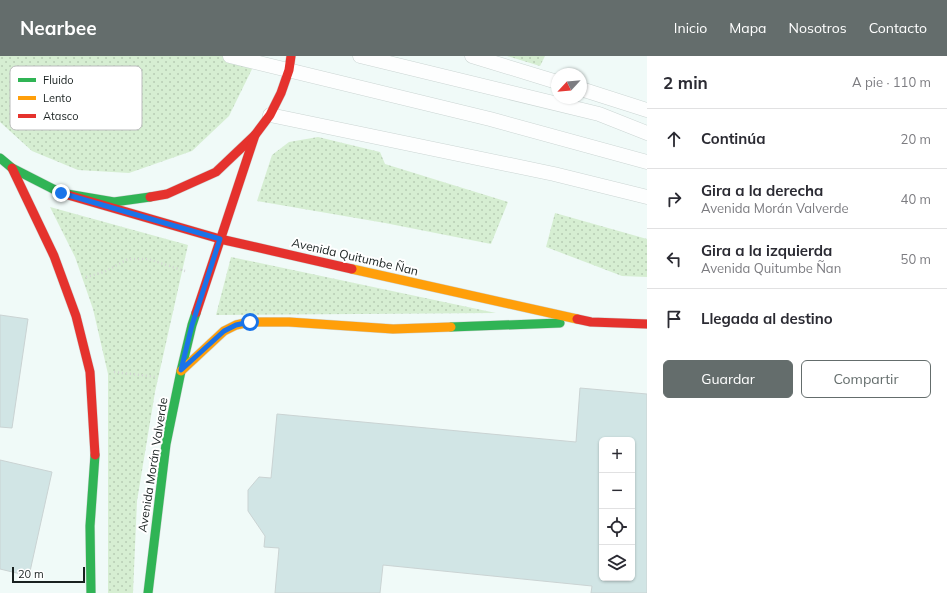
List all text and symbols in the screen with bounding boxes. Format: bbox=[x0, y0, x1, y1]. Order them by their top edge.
text: Nearbee bbox=[20, 16, 97, 40]
text: Inicio bbox=[674, 19, 707, 37]
text: Mapa bbox=[729, 19, 767, 37]
text: Nosotros bbox=[789, 19, 847, 37]
text: Contacto bbox=[869, 19, 927, 37]
legend bbox=[10, 66, 142, 130]
north arrow bbox=[551, 68, 587, 104]
text: 2 min bbox=[663, 72, 708, 93]
text: Fluido bbox=[43, 73, 74, 87]
text: A pie · 110 m bbox=[852, 74, 931, 90]
text: Lento bbox=[43, 91, 71, 105]
text: Atasco bbox=[43, 109, 78, 123]
icon: ahead bbox=[663, 128, 685, 150]
text: Continúa bbox=[701, 129, 766, 148]
text: 20 m bbox=[901, 131, 931, 147]
text: Gira a la derecha bbox=[701, 181, 823, 200]
route end bbox=[52, 184, 70, 202]
icon: right bbox=[663, 188, 685, 210]
text: 40 m bbox=[901, 191, 931, 207]
text: Avenida Morán Valverde bbox=[701, 200, 849, 216]
street label: Avenida Quitumbe Ñan bbox=[290, 235, 420, 278]
text: Gira a la izquierda bbox=[701, 241, 832, 260]
icon: left bbox=[663, 248, 685, 270]
text: 50 m bbox=[901, 251, 931, 267]
text: Avenida Quitumbe Ñan bbox=[701, 260, 841, 276]
icon: arrive bbox=[663, 308, 685, 330]
text: Llegada al destino bbox=[701, 309, 833, 328]
route start bbox=[241, 313, 259, 331]
button: Guardar bbox=[663, 360, 793, 398]
button: Compartir bbox=[801, 360, 931, 398]
street label: Avenida Morán Valverde bbox=[134, 397, 171, 533]
map controls bbox=[599, 437, 635, 581]
button: + bbox=[599, 437, 635, 473]
button: − bbox=[599, 473, 635, 509]
button: locate bbox=[599, 509, 635, 545]
button: layers bbox=[599, 545, 635, 581]
scale bar bbox=[12, 565, 85, 584]
text: 20 m bbox=[18, 567, 44, 581]

